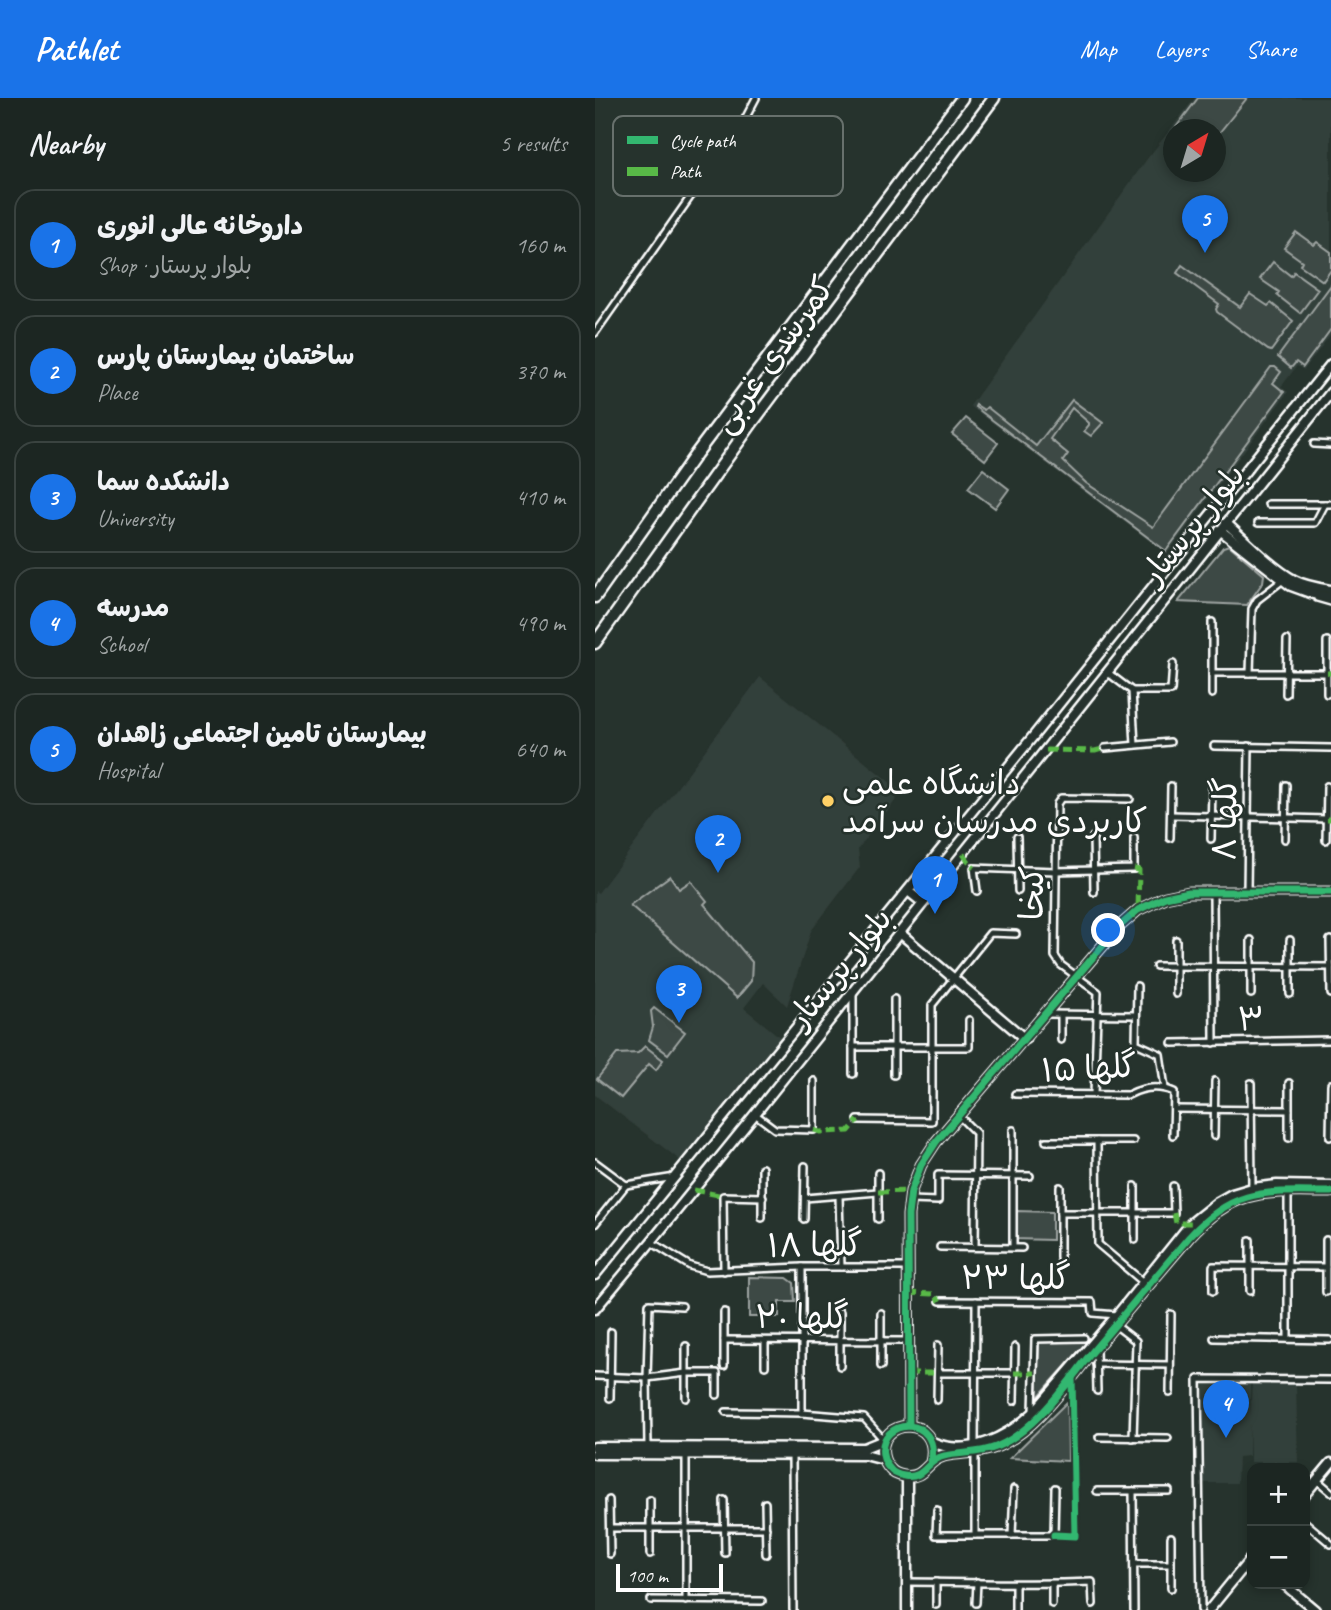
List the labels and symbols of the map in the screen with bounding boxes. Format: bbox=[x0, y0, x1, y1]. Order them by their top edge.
legend bbox=[613, 116, 843, 196]
north arrow bbox=[1163, 119, 1226, 182]
text: Cycle path bbox=[670, 129, 736, 153]
text: Path bbox=[670, 160, 703, 184]
pin: 5 bbox=[1182, 195, 1228, 253]
street label: کمربندی غربی bbox=[702, 268, 844, 441]
street label: بلوار پرستار bbox=[1129, 454, 1254, 595]
place label: دانشگاه علمی کاربردی مدرسان سرآمد bbox=[842, 762, 1147, 842]
street label: گلها ۸ bbox=[1203, 777, 1247, 861]
marker: دانشگاه علمی کاربردی مدرسان سرآمد bbox=[820, 793, 836, 809]
pin: 2 bbox=[695, 815, 741, 873]
pin: 1 bbox=[912, 856, 958, 914]
street label: کیخا bbox=[1011, 865, 1053, 921]
street label: بلوار پرستار bbox=[776, 898, 901, 1039]
your location bbox=[1091, 913, 1125, 947]
pin: 3 bbox=[656, 965, 702, 1023]
street label: ۳ bbox=[1237, 998, 1265, 1040]
street label: گلها ۱۵ bbox=[1040, 1045, 1138, 1091]
street label: گلها ۱۸ bbox=[767, 1223, 863, 1267]
street label: گلها ۲۳ bbox=[961, 1257, 1071, 1299]
street label: گلها ۲۰ bbox=[755, 1296, 849, 1338]
pin: 4 bbox=[1203, 1380, 1249, 1438]
scale bar bbox=[616, 1561, 723, 1593]

